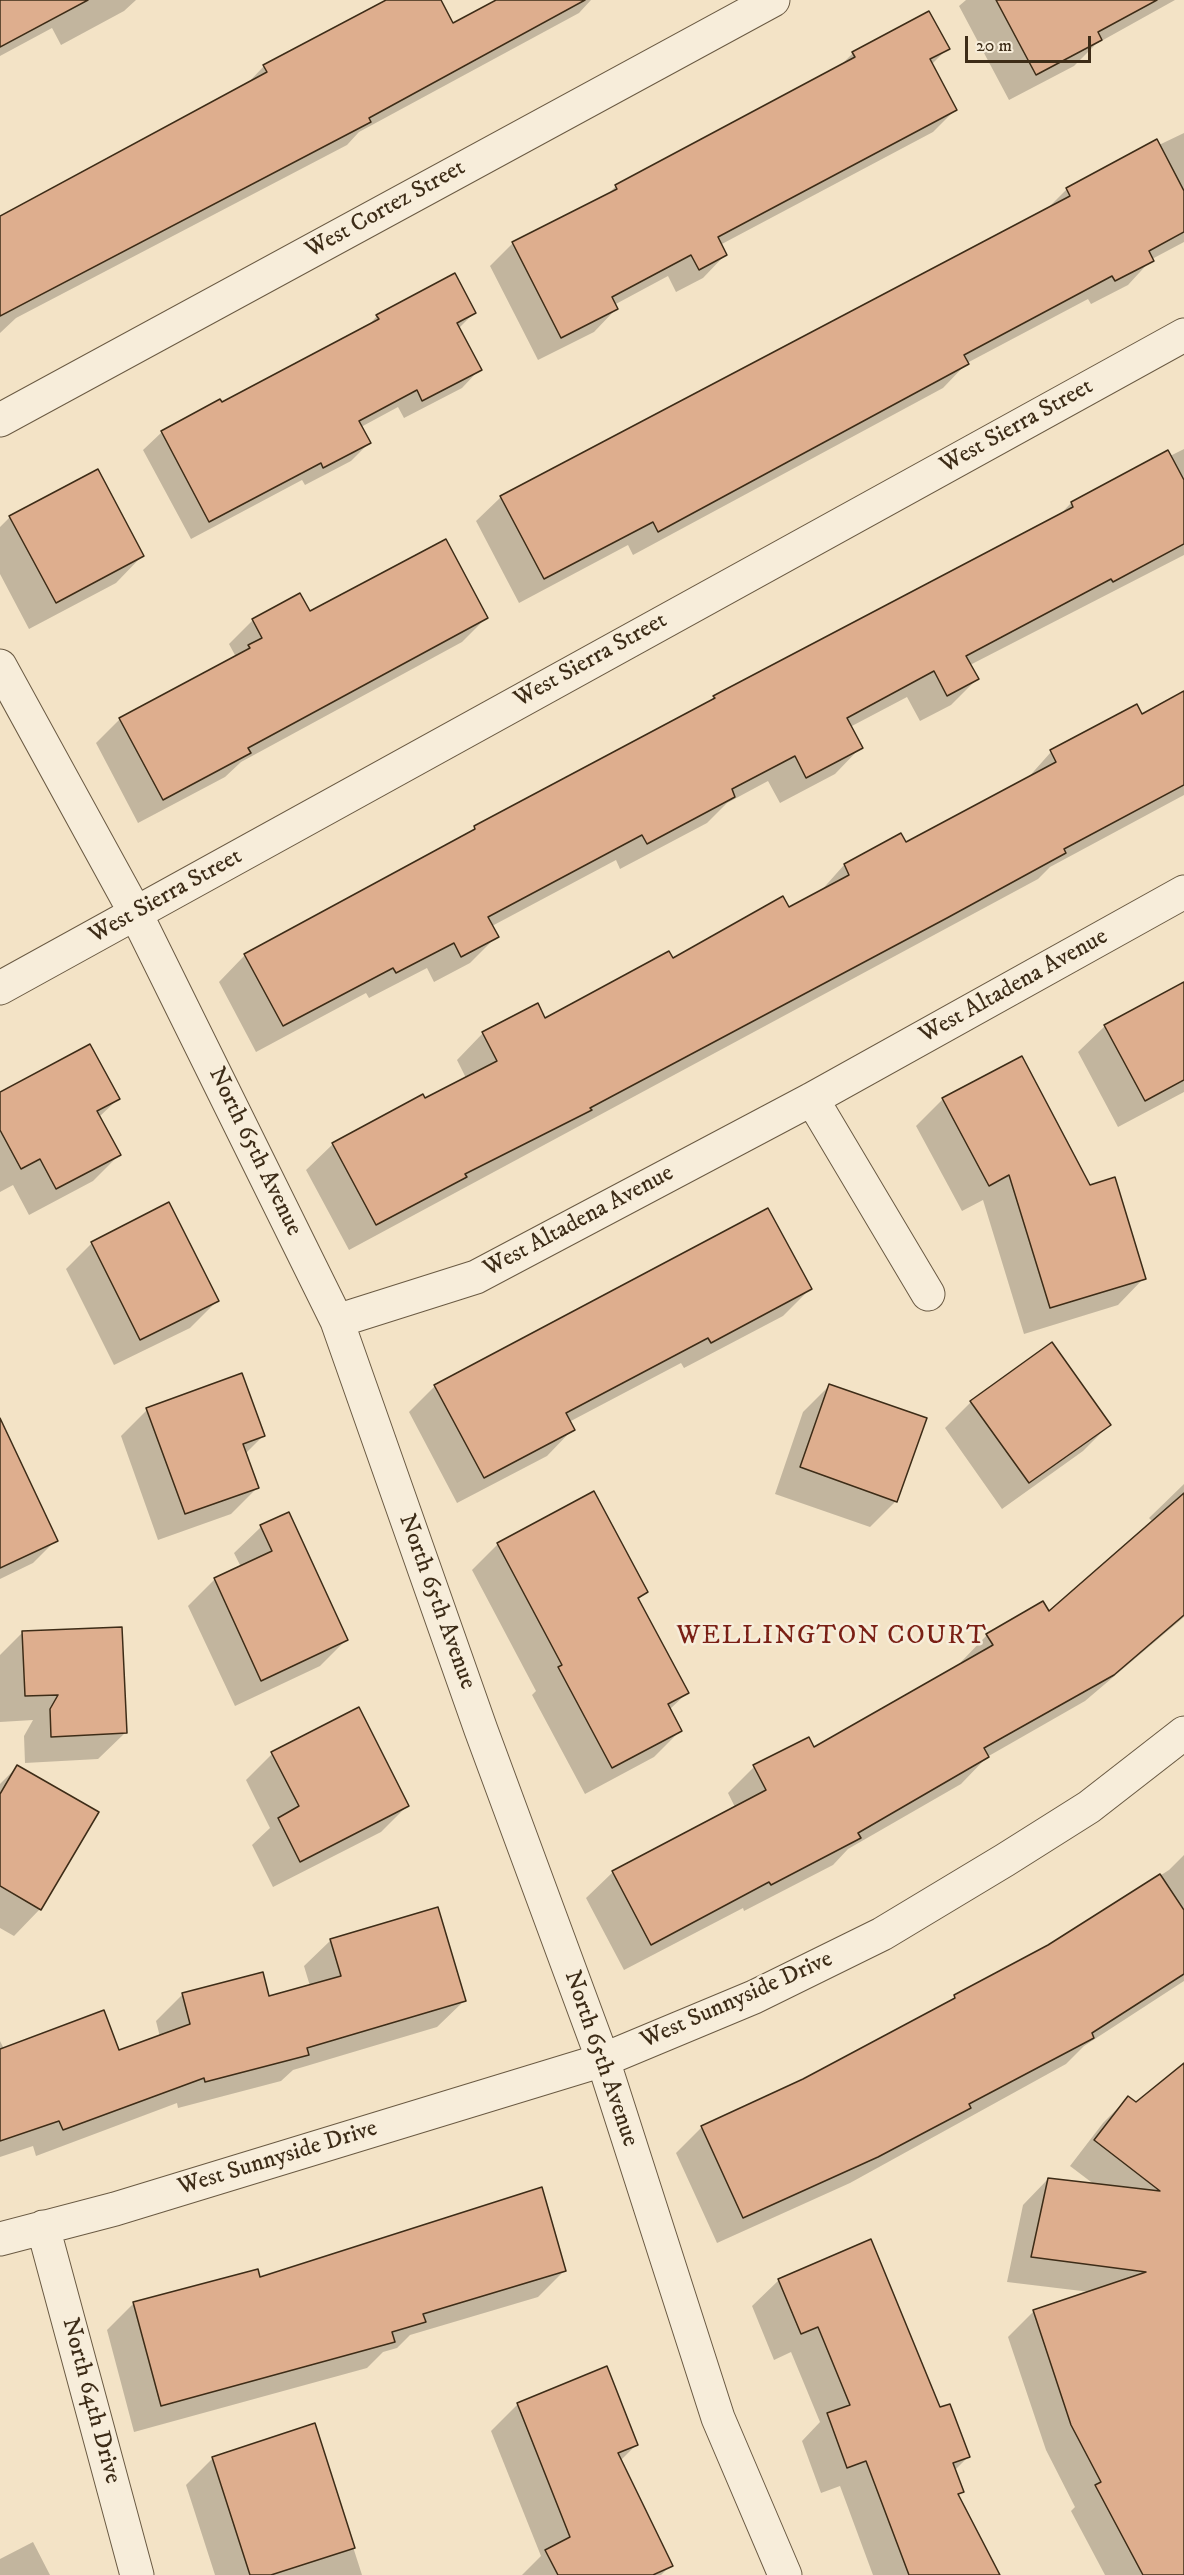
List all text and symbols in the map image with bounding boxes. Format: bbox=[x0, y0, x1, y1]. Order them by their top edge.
scale bar bbox=[968, 24, 1094, 62]
text: 20 m bbox=[976, 35, 1012, 57]
street label: West Cortez Street bbox=[301, 154, 471, 266]
street label: West Sierra Street bbox=[936, 373, 1098, 481]
street label: West Sierra Street bbox=[510, 607, 672, 715]
street label: West Sierra Street bbox=[85, 843, 247, 951]
street label: West Altadena Avenue bbox=[915, 923, 1113, 1051]
street label: North 65th Avenue bbox=[201, 1063, 307, 1241]
street label: West Altadena Avenue bbox=[479, 1160, 679, 1284]
street label: North 65th Avenue bbox=[391, 1511, 481, 1693]
district label: WELLINGTON COURT bbox=[676, 1622, 988, 1654]
street label: West Sunnyside Drive bbox=[637, 1946, 837, 2056]
street label: North 65th Avenue bbox=[556, 1967, 644, 2151]
street label: West Sunnyside Drive bbox=[175, 2115, 381, 2203]
street label: North 64th Drive bbox=[54, 2315, 126, 2487]

